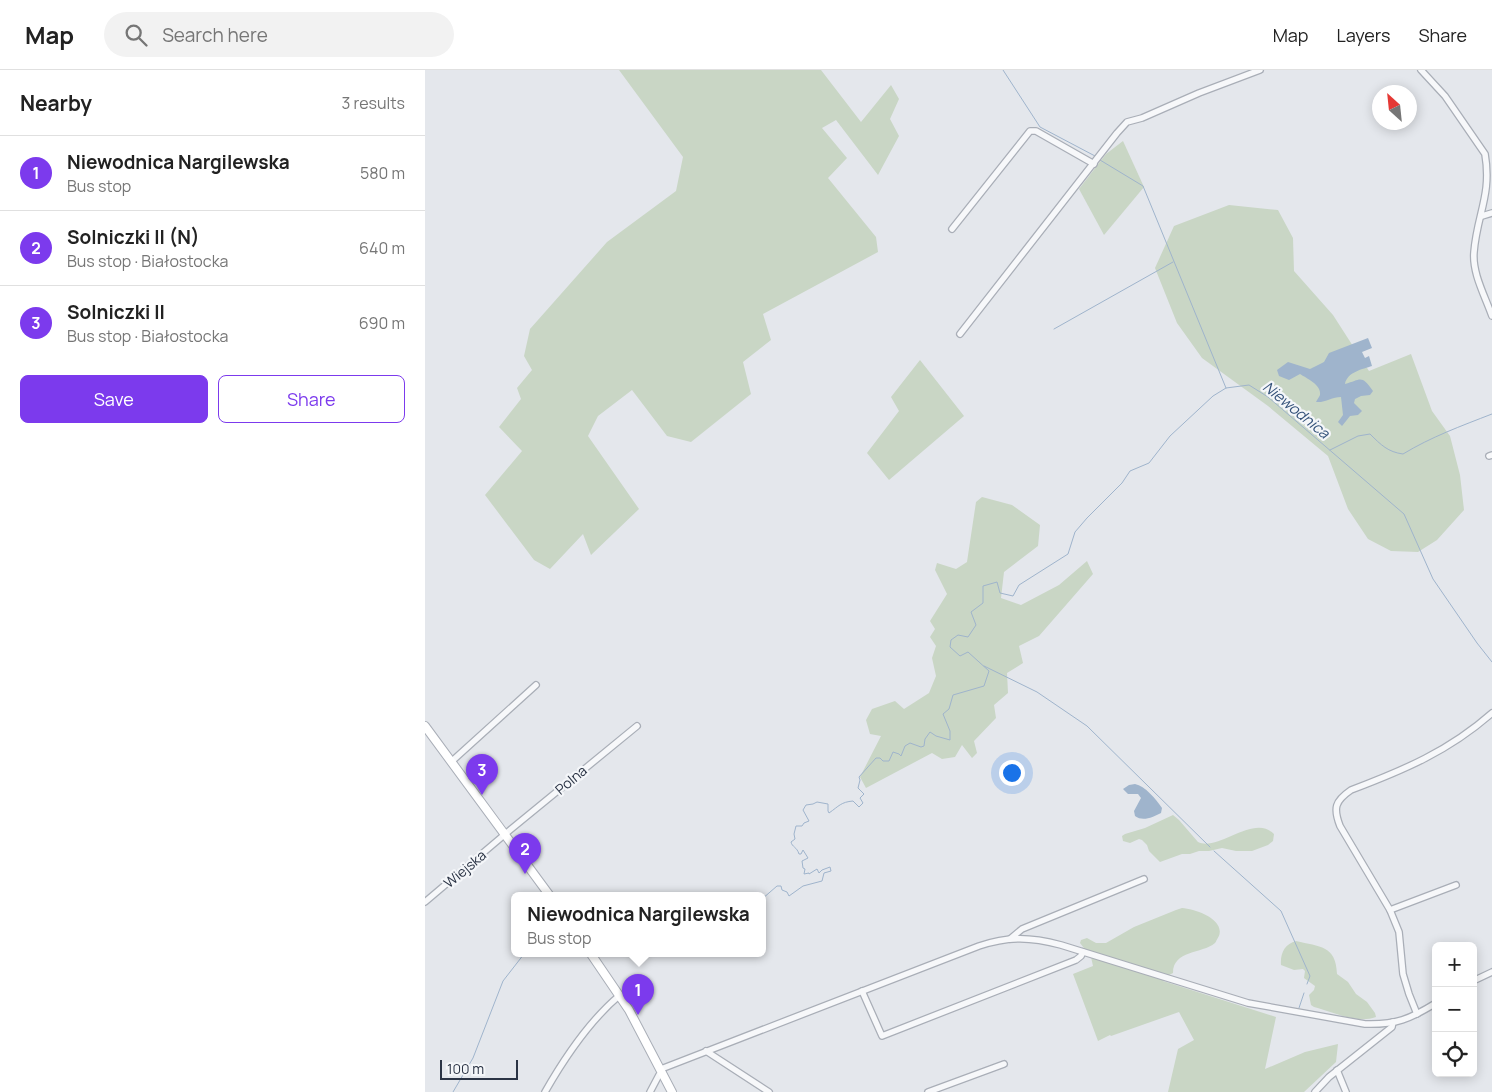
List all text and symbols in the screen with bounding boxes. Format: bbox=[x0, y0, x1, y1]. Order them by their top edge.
search box bbox=[104, 12, 454, 57]
text: Map bbox=[25, 18, 74, 51]
icon: search bbox=[122, 21, 150, 49]
text: Search here bbox=[162, 22, 268, 48]
text: Map bbox=[1273, 23, 1308, 47]
text: Layers bbox=[1336, 23, 1390, 47]
text: Share bbox=[1418, 23, 1467, 47]
north arrow bbox=[1372, 85, 1417, 130]
text: Nearby bbox=[20, 89, 92, 117]
text: 3 results bbox=[342, 92, 405, 114]
text: Niewodnica Nargilewska bbox=[67, 149, 290, 175]
text: 1 bbox=[32, 162, 40, 184]
text: 580 m bbox=[360, 162, 405, 184]
text: Bus stop bbox=[67, 175, 131, 197]
text: Solniczki II (N) bbox=[67, 224, 200, 250]
text: 2 bbox=[31, 237, 41, 259]
text: 640 m bbox=[359, 237, 405, 259]
text: Bus stop · Białostocka bbox=[67, 250, 229, 272]
text: Solniczki II bbox=[67, 299, 165, 325]
text: 3 bbox=[31, 312, 41, 334]
text: 690 m bbox=[359, 312, 405, 334]
text: Bus stop · Białostocka bbox=[67, 325, 229, 347]
button: Save bbox=[20, 375, 208, 423]
button: Share bbox=[218, 375, 405, 423]
water label: Niewodnica bbox=[1259, 376, 1335, 443]
pin: 3 bbox=[466, 754, 498, 795]
your location bbox=[999, 760, 1025, 786]
street label: Polna bbox=[551, 761, 591, 798]
pin: 2 bbox=[509, 833, 541, 874]
street label: Wiejska bbox=[439, 845, 490, 892]
popup bbox=[511, 892, 766, 957]
text: Niewodnica Nargilewska bbox=[527, 901, 750, 927]
text: Bus stop bbox=[527, 927, 592, 949]
map controls bbox=[1432, 942, 1477, 1077]
button: + bbox=[1432, 942, 1477, 987]
pin: 1 bbox=[622, 974, 654, 1015]
button: − bbox=[1432, 987, 1477, 1032]
button: locate bbox=[1432, 1032, 1477, 1077]
scale bar bbox=[440, 1057, 517, 1080]
text: 100 m bbox=[447, 1059, 484, 1078]

